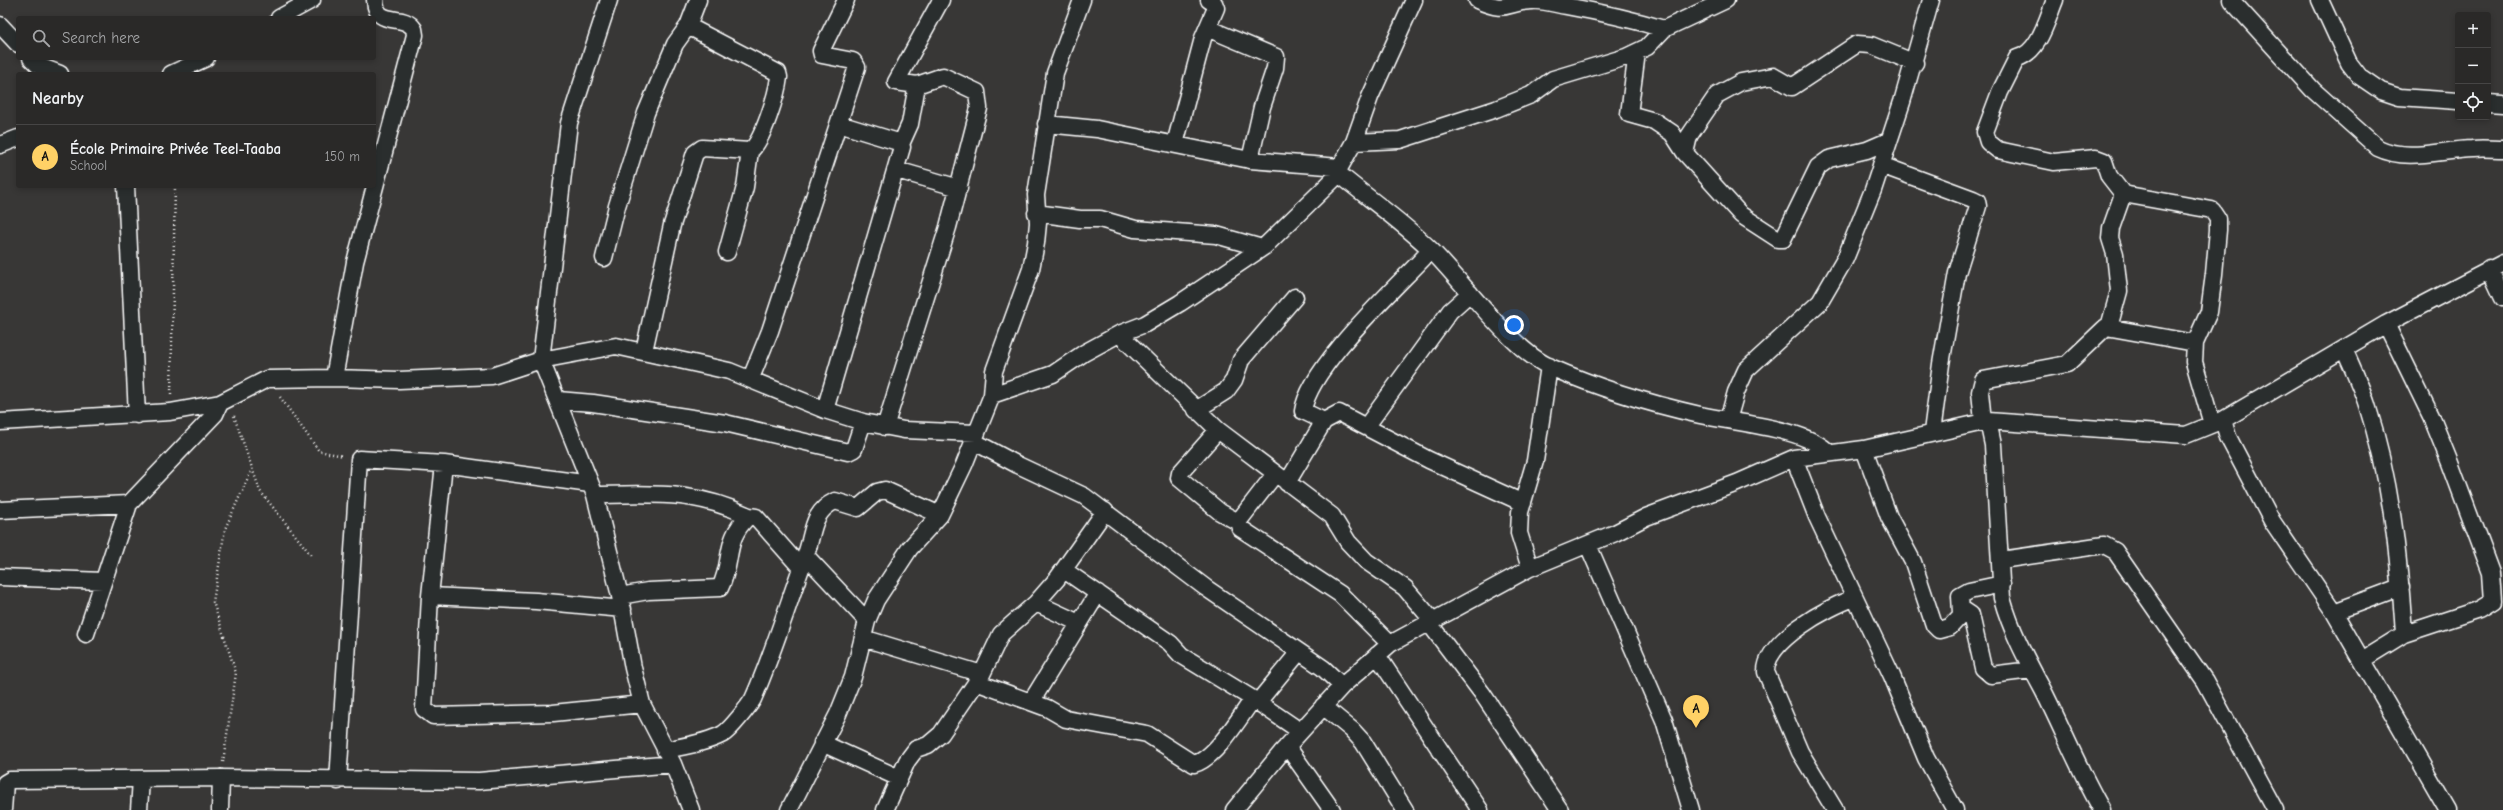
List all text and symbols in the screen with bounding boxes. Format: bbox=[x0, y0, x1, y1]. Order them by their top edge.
map controls bbox=[2455, 12, 2491, 120]
button: + bbox=[2455, 12, 2491, 48]
search box bbox=[16, 16, 376, 60]
icon: search bbox=[30, 27, 52, 49]
text: Search here bbox=[62, 29, 140, 47]
button: − bbox=[2455, 48, 2491, 84]
button: locate bbox=[2455, 84, 2491, 120]
text: Nearby bbox=[32, 89, 83, 108]
text: École Primaire Privée Teel-Taaba bbox=[70, 140, 281, 158]
text: A bbox=[41, 149, 49, 164]
text: 150 m bbox=[325, 149, 360, 164]
text: School bbox=[70, 158, 107, 173]
your location bbox=[1504, 315, 1524, 335]
pin: A bbox=[1683, 695, 1709, 728]

